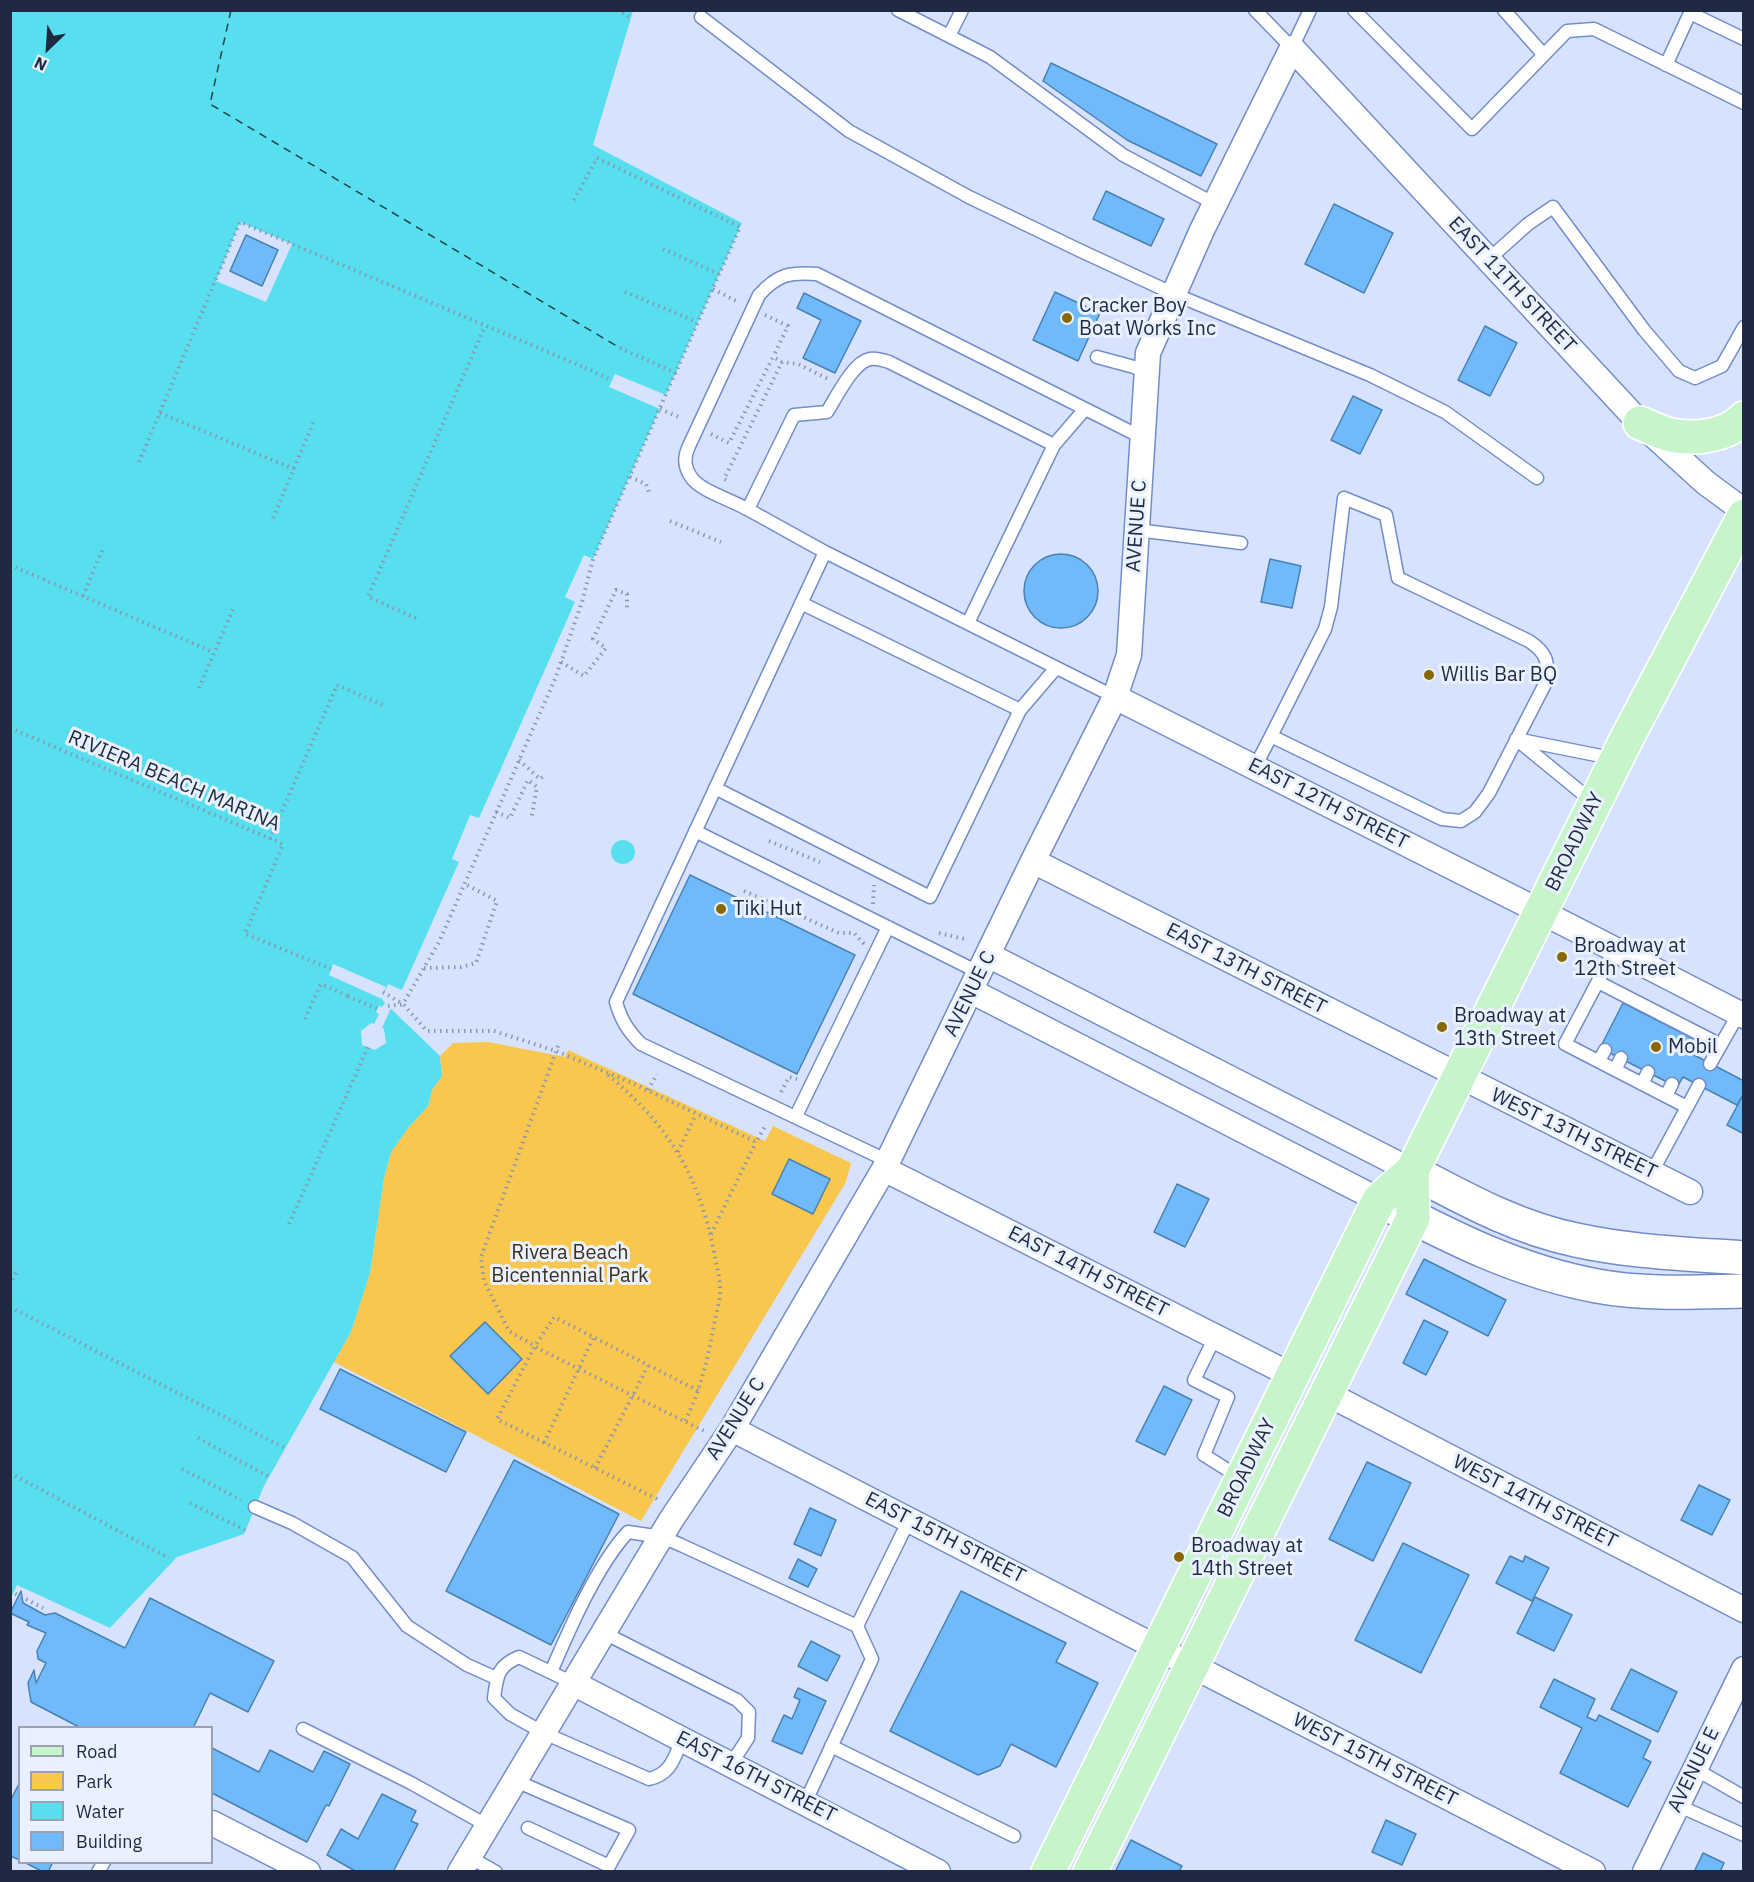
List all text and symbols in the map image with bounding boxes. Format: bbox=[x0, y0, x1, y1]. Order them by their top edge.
north arrow bbox=[18, 18, 78, 78]
text: N bbox=[31, 53, 50, 76]
street label: EAST 11TH STREET bbox=[1443, 212, 1581, 358]
place label: Cracker Boy Boat Works Inc bbox=[1079, 294, 1216, 341]
marker: Cracker Boy Boat Works Inc bbox=[1060, 311, 1074, 325]
street label: AVENUE C bbox=[1122, 479, 1152, 573]
place label: Willis Bar BQ bbox=[1441, 663, 1557, 687]
marker: Willis Bar BQ bbox=[1422, 668, 1436, 682]
street label: RIVIERA BEACH MARINA bbox=[64, 725, 284, 837]
street label: EAST 12TH STREET bbox=[1244, 753, 1412, 855]
street label: BROADWAY bbox=[1541, 789, 1609, 895]
place label: Tiki Hut bbox=[733, 897, 802, 921]
marker: Tiki Hut bbox=[714, 902, 728, 916]
street label: EAST 13TH STREET bbox=[1162, 918, 1330, 1020]
place label: Broadway at 12th Street bbox=[1574, 934, 1686, 981]
street label: AVENUE C bbox=[939, 947, 1001, 1041]
marker: Broadway at 12th Street bbox=[1555, 950, 1569, 964]
place label: Broadway at 13th Street bbox=[1454, 1004, 1566, 1051]
marker: Broadway at 13th Street bbox=[1435, 1020, 1449, 1034]
place label: Mobil bbox=[1668, 1035, 1717, 1059]
marker: Mobil bbox=[1649, 1040, 1663, 1054]
street label: WEST 13TH STREET bbox=[1487, 1083, 1661, 1185]
street label: EAST 14TH STREET bbox=[1004, 1221, 1172, 1323]
park label: Rivera Beach Bicentennial Park bbox=[491, 1241, 649, 1288]
street label: AVENUE C bbox=[701, 1373, 771, 1465]
street label: BROADWAY bbox=[1213, 1415, 1281, 1521]
street label: WEST 14TH STREET bbox=[1449, 1450, 1621, 1554]
street label: EAST 15TH STREET bbox=[861, 1487, 1029, 1589]
place label: Broadway at 14th Street bbox=[1191, 1534, 1303, 1581]
marker: Broadway at 14th Street bbox=[1172, 1550, 1186, 1564]
street label: WEST 15TH STREET bbox=[1289, 1708, 1461, 1812]
street label: AVENUE E bbox=[1663, 1724, 1725, 1816]
legend bbox=[18, 1726, 213, 1864]
street label: EAST 16TH STREET bbox=[672, 1726, 840, 1828]
text: Road bbox=[76, 1740, 117, 1763]
text: Park bbox=[76, 1770, 112, 1793]
text: Water bbox=[76, 1800, 124, 1823]
text: Building bbox=[76, 1830, 142, 1853]

